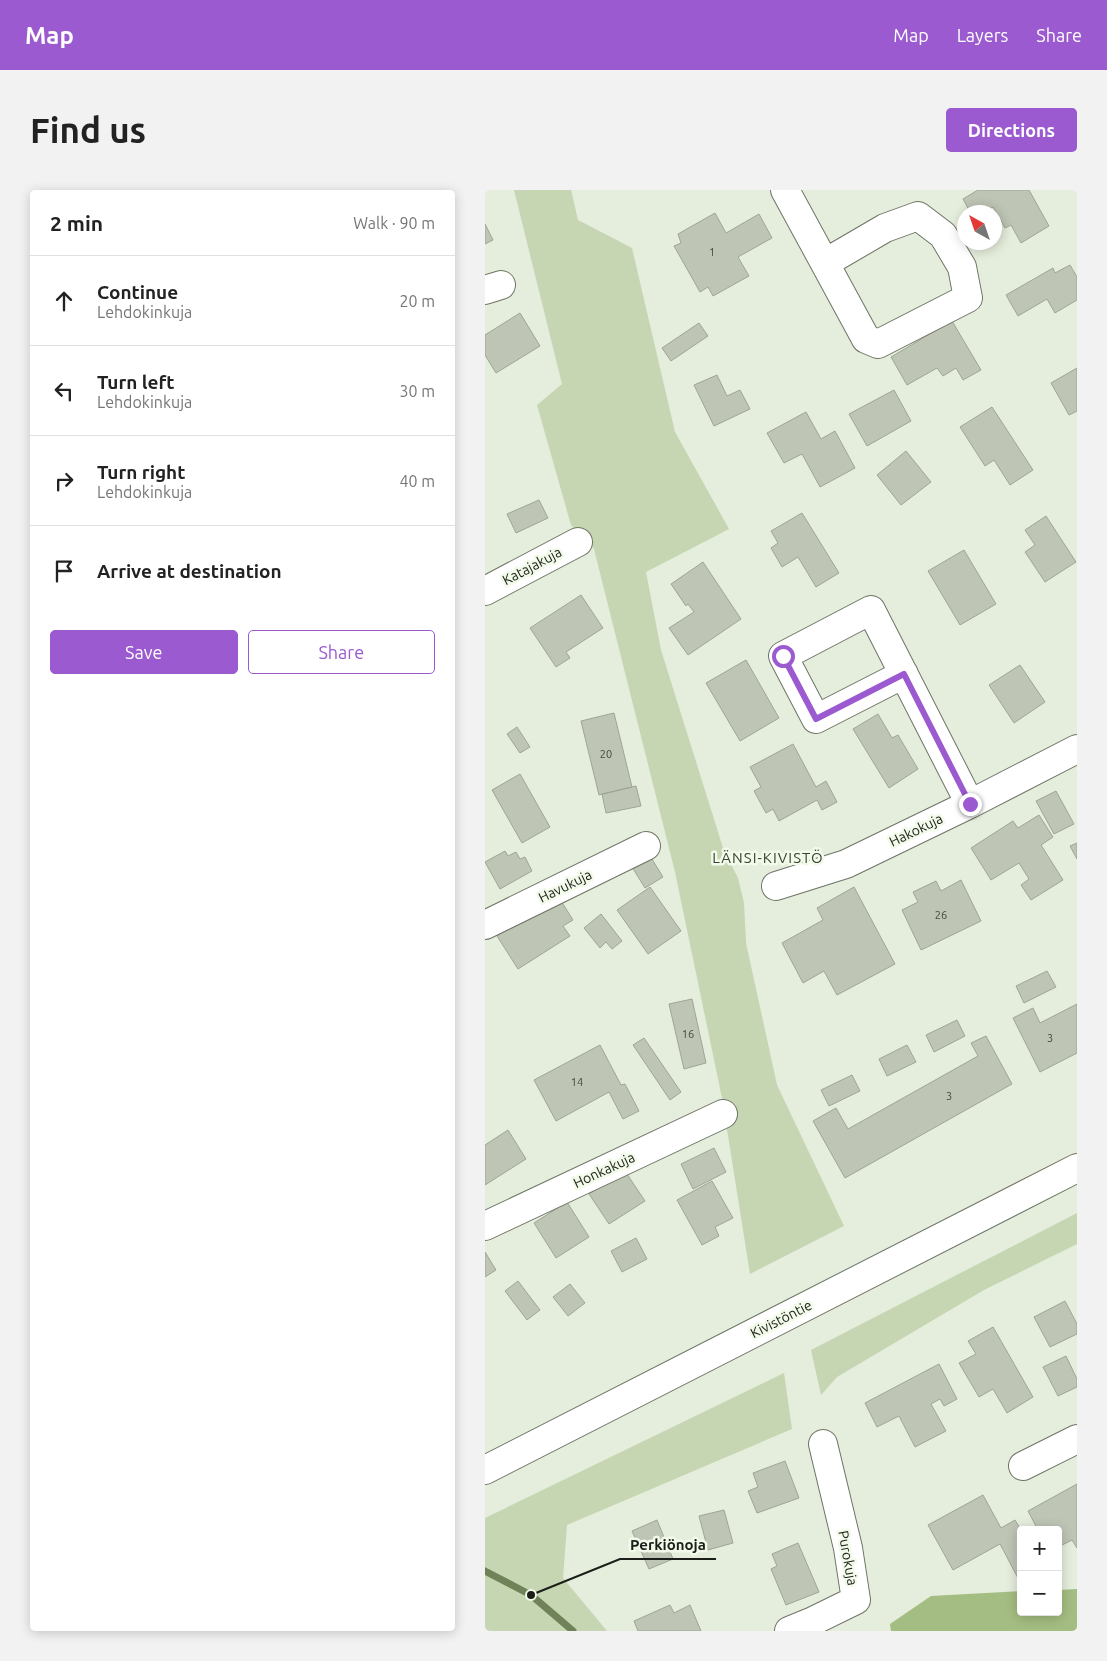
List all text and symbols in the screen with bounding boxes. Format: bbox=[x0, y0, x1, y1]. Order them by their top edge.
text: Map bbox=[25, 22, 74, 49]
text: Map bbox=[893, 25, 929, 45]
text: Layers bbox=[957, 25, 1008, 45]
text: Share bbox=[1036, 25, 1082, 45]
button: Directions bbox=[946, 108, 1077, 152]
text: Find us bbox=[30, 110, 146, 150]
north arrow bbox=[957, 205, 1002, 250]
text: 2 min bbox=[50, 211, 103, 235]
text: Walk · 90 m bbox=[353, 214, 435, 232]
house number: 1 bbox=[709, 246, 715, 258]
text: Continue bbox=[97, 281, 178, 303]
icon: ahead bbox=[50, 287, 78, 315]
text: 20 m bbox=[399, 292, 435, 310]
text: Lehdokinkuja bbox=[97, 303, 192, 321]
text: Turn left bbox=[97, 371, 175, 393]
icon: left bbox=[50, 377, 78, 405]
text: 30 m bbox=[399, 382, 435, 400]
text: Lehdokinkuja bbox=[97, 393, 192, 411]
text: Turn right bbox=[97, 461, 185, 483]
icon: right bbox=[50, 467, 78, 495]
text: 40 m bbox=[399, 472, 435, 490]
text: Lehdokinkuja bbox=[97, 483, 192, 501]
street label: Katajakuja bbox=[500, 544, 564, 588]
icon: arrive bbox=[50, 557, 78, 585]
text: Arrive at destination bbox=[97, 560, 282, 582]
button: Save bbox=[50, 630, 238, 674]
button: Share bbox=[248, 630, 435, 674]
route start bbox=[772, 645, 795, 668]
house number: 20 bbox=[600, 748, 612, 760]
route end bbox=[959, 793, 982, 816]
street label: Hakokuja bbox=[887, 810, 945, 850]
district label: LÄNSI-KIVISTÖ bbox=[712, 849, 824, 866]
street label: Havukuja bbox=[536, 866, 594, 906]
house number: 26 bbox=[935, 909, 947, 921]
house number: 16 bbox=[682, 1028, 694, 1040]
house number: 3 bbox=[1047, 1032, 1053, 1044]
house number: 14 bbox=[571, 1076, 583, 1088]
house number: 3 bbox=[946, 1090, 952, 1102]
street label: Honkakuja bbox=[571, 1149, 637, 1191]
street label: Kivistöntie bbox=[748, 1297, 814, 1341]
map controls bbox=[1017, 1526, 1062, 1616]
button: + bbox=[1017, 1526, 1062, 1571]
callout: Perkiönoja bbox=[620, 1529, 716, 1559]
street label: Purokuja bbox=[835, 1529, 861, 1587]
text: Perkiönoja bbox=[630, 1536, 706, 1553]
button: − bbox=[1017, 1571, 1062, 1616]

